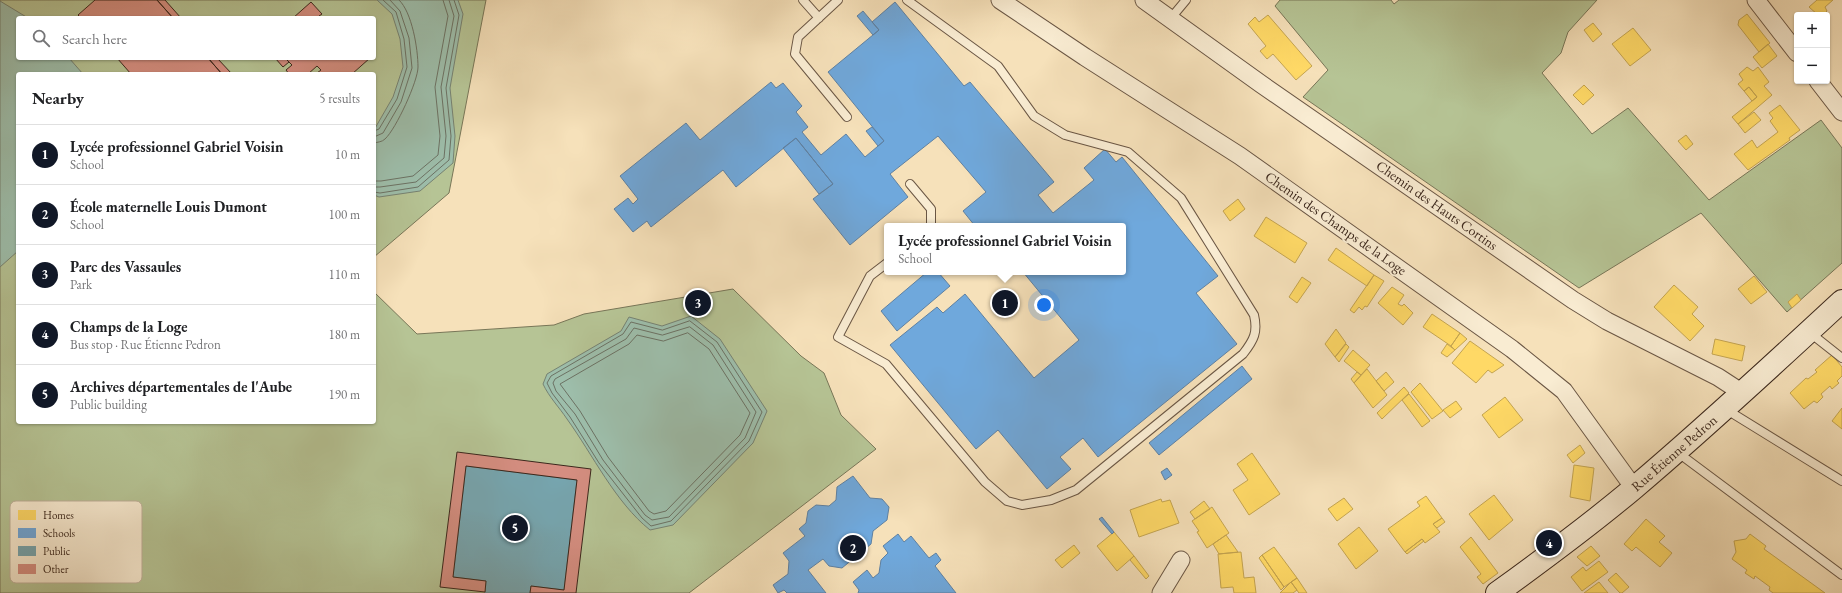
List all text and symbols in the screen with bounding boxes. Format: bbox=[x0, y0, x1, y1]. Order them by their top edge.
map controls bbox=[1794, 12, 1830, 84]
button: + bbox=[1794, 12, 1830, 48]
search box bbox=[16, 16, 376, 60]
icon: search bbox=[30, 27, 52, 49]
text: Search here bbox=[62, 29, 127, 48]
button: − bbox=[1794, 48, 1830, 84]
text: Nearby bbox=[32, 87, 84, 109]
text: 5 results bbox=[319, 90, 360, 107]
text: Lycée professionnel Gabriel Voisin bbox=[70, 137, 283, 156]
text: 1 bbox=[42, 146, 48, 163]
text: 10 m bbox=[335, 146, 360, 163]
text: School bbox=[70, 156, 104, 173]
street label: Chemin des Hauts Cortins bbox=[1373, 156, 1502, 254]
street label: Chemin des Champs de la Loge bbox=[1262, 167, 1411, 279]
text: École maternelle Louis Dumont bbox=[70, 197, 267, 216]
text: 2 bbox=[42, 206, 48, 223]
text: 100 m bbox=[329, 206, 360, 223]
text: School bbox=[70, 216, 104, 233]
popup bbox=[884, 223, 1126, 275]
text: Lycée professionnel Gabriel Voisin bbox=[898, 231, 1112, 250]
text: School bbox=[898, 250, 932, 267]
text: Parc des Vassaules bbox=[70, 257, 181, 276]
text: 3 bbox=[42, 266, 48, 283]
text: 110 m bbox=[329, 266, 360, 283]
text: Park bbox=[70, 276, 92, 293]
pin: 3 bbox=[685, 288, 711, 318]
pin: 1 bbox=[992, 288, 1018, 318]
your location bbox=[1034, 295, 1054, 315]
text: Champs de la Loge bbox=[70, 317, 187, 336]
text: 4 bbox=[42, 326, 48, 343]
text: 180 m bbox=[329, 326, 360, 343]
text: Bus stop · Rue Étienne Pedron bbox=[70, 336, 221, 353]
text: Archives départementales de l'Aube bbox=[70, 377, 292, 396]
text: 5 bbox=[42, 386, 48, 403]
text: 190 m bbox=[329, 386, 360, 403]
text: Public building bbox=[70, 396, 147, 413]
street label: Rue Étienne Pedron bbox=[1627, 410, 1721, 495]
legend bbox=[10, 501, 142, 583]
text: Homes bbox=[43, 508, 74, 522]
pin: 5 bbox=[502, 513, 528, 543]
text: Schools bbox=[43, 526, 76, 540]
pin: 4 bbox=[1536, 528, 1562, 558]
pin: 2 bbox=[840, 533, 866, 563]
text: Public bbox=[43, 544, 71, 558]
text: Other bbox=[43, 562, 69, 576]

